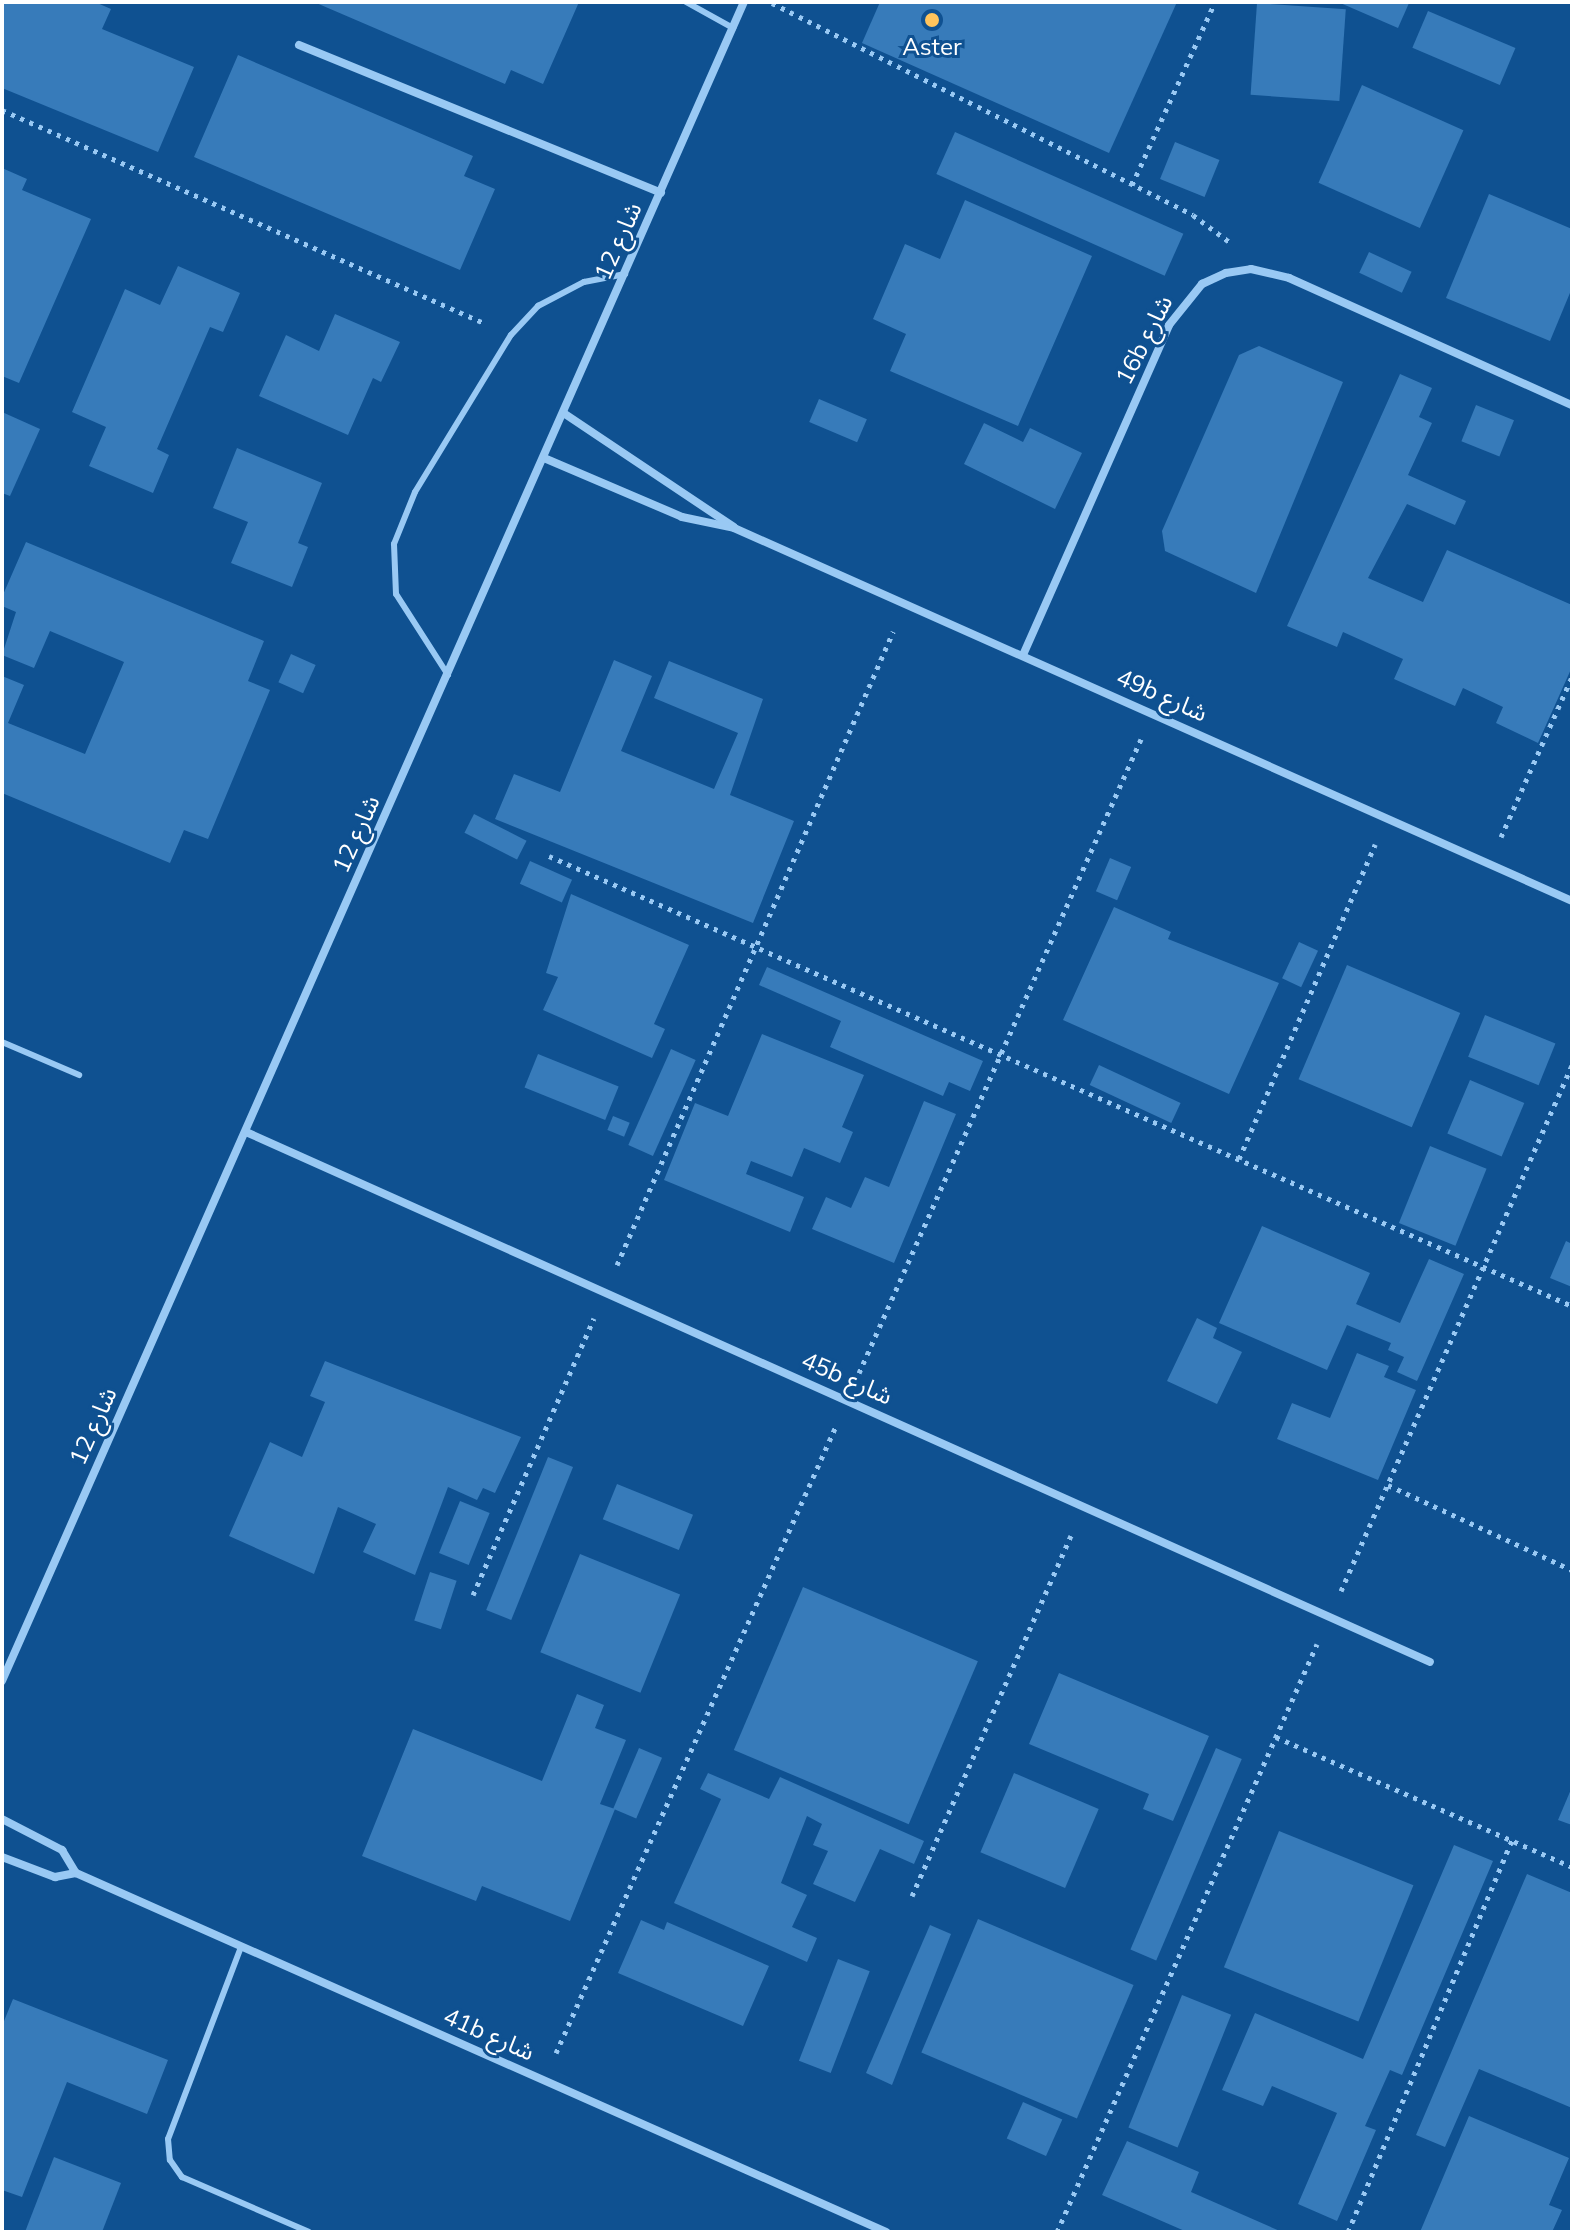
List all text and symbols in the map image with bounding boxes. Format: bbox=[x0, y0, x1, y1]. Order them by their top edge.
marker: Aster bbox=[923, 11, 941, 29]
place label: Aster bbox=[902, 33, 962, 61]
street label: شارع 12 bbox=[588, 198, 648, 284]
street label: 16b شارع bbox=[1109, 291, 1179, 389]
street label: 49b شارع bbox=[1112, 662, 1212, 728]
street label: شارع 12 bbox=[326, 791, 386, 877]
street label: 45b شارع bbox=[797, 1345, 897, 1411]
street label: شارع 12 bbox=[63, 1383, 123, 1469]
street label: 41b شارع bbox=[439, 2001, 539, 2067]

